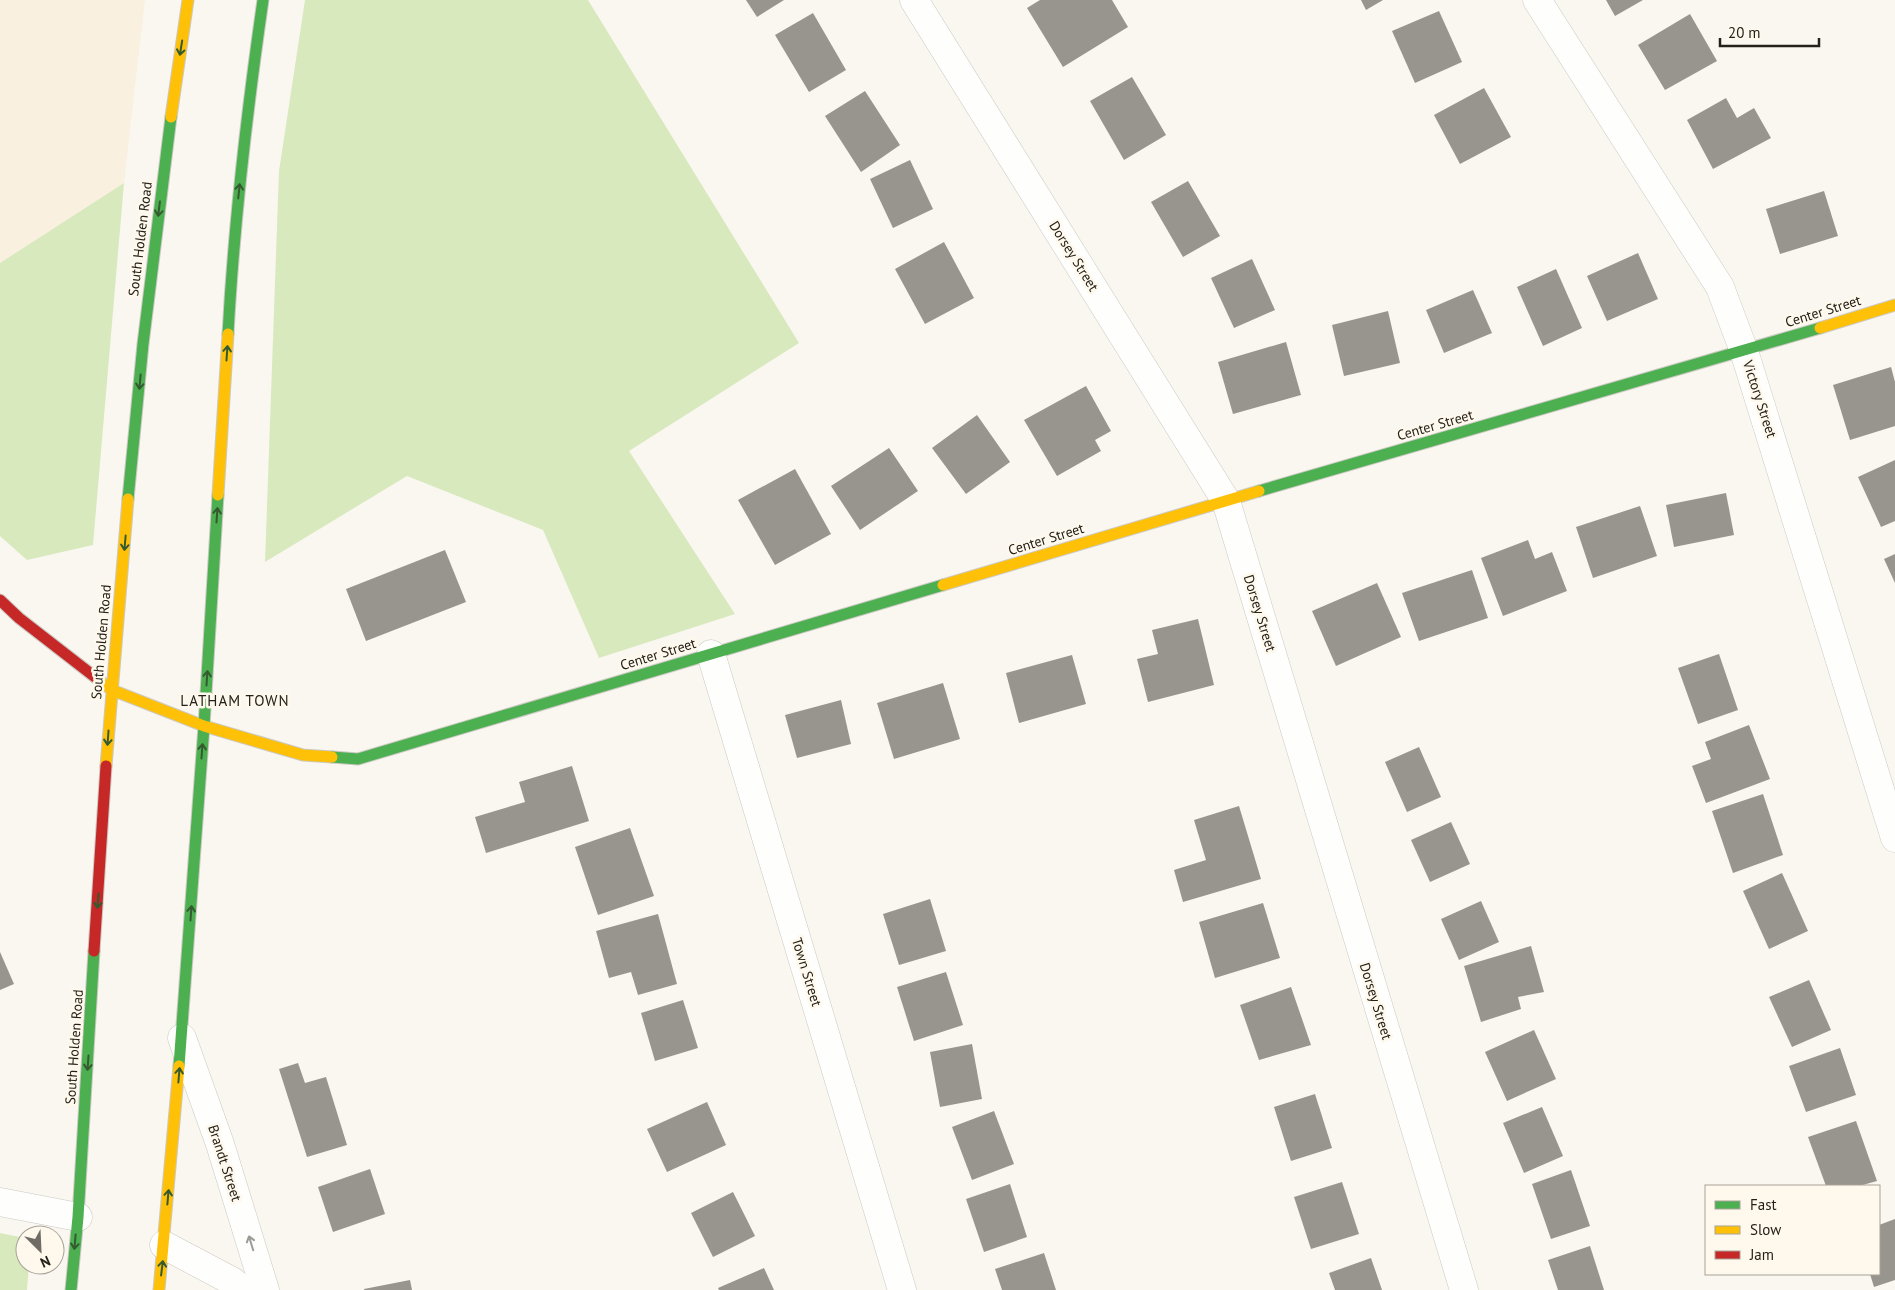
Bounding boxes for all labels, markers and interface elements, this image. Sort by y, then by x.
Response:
scale bar [1720,15,1819,47]
text: 20 m [1728,23,1761,42]
one-way arrow [175,40,185,56]
street label: South Holden Road [124,181,156,297]
one-way arrow [234,183,244,199]
one-way arrow [154,201,164,217]
street label: Dorsey Street [1045,217,1103,295]
street label: Center Street [1783,291,1863,331]
one-way arrow [222,345,231,361]
street label: Victory Street [1739,357,1781,440]
one-way arrow [135,373,144,389]
street label: Center Street [1395,405,1475,444]
one-way arrow [212,508,221,524]
street label: Center Street [1006,519,1086,559]
one-way arrow [120,535,130,551]
street label: Dorsey Street [1240,572,1280,654]
street label: South Holden Road [87,584,115,700]
street label: Center Street [618,634,698,674]
one-way arrow [202,670,211,686]
district label: LATHAM TOWN [180,691,290,710]
one-way arrow [104,730,113,746]
one-way arrow [197,743,207,759]
one-way arrow [93,892,103,908]
one-way arrow [186,905,195,921]
street label: Town Street [788,936,826,1009]
street label: Dorsey Street [1356,960,1396,1042]
street label: South Holden Road [61,989,87,1105]
one-way arrow [83,1054,92,1070]
one-way arrow [174,1067,183,1083]
street label: Brandt Street [204,1123,246,1204]
legend [1705,1185,1880,1275]
one-way arrow [164,1189,173,1205]
text: Fast [1750,1195,1777,1214]
text: Slow [1750,1220,1781,1239]
north arrow [15,1225,65,1275]
one-way arrow [70,1234,80,1250]
one-way arrow [245,1236,255,1252]
text: Jam [1749,1245,1774,1264]
text: N [37,1252,53,1272]
one-way arrow [157,1260,167,1276]

